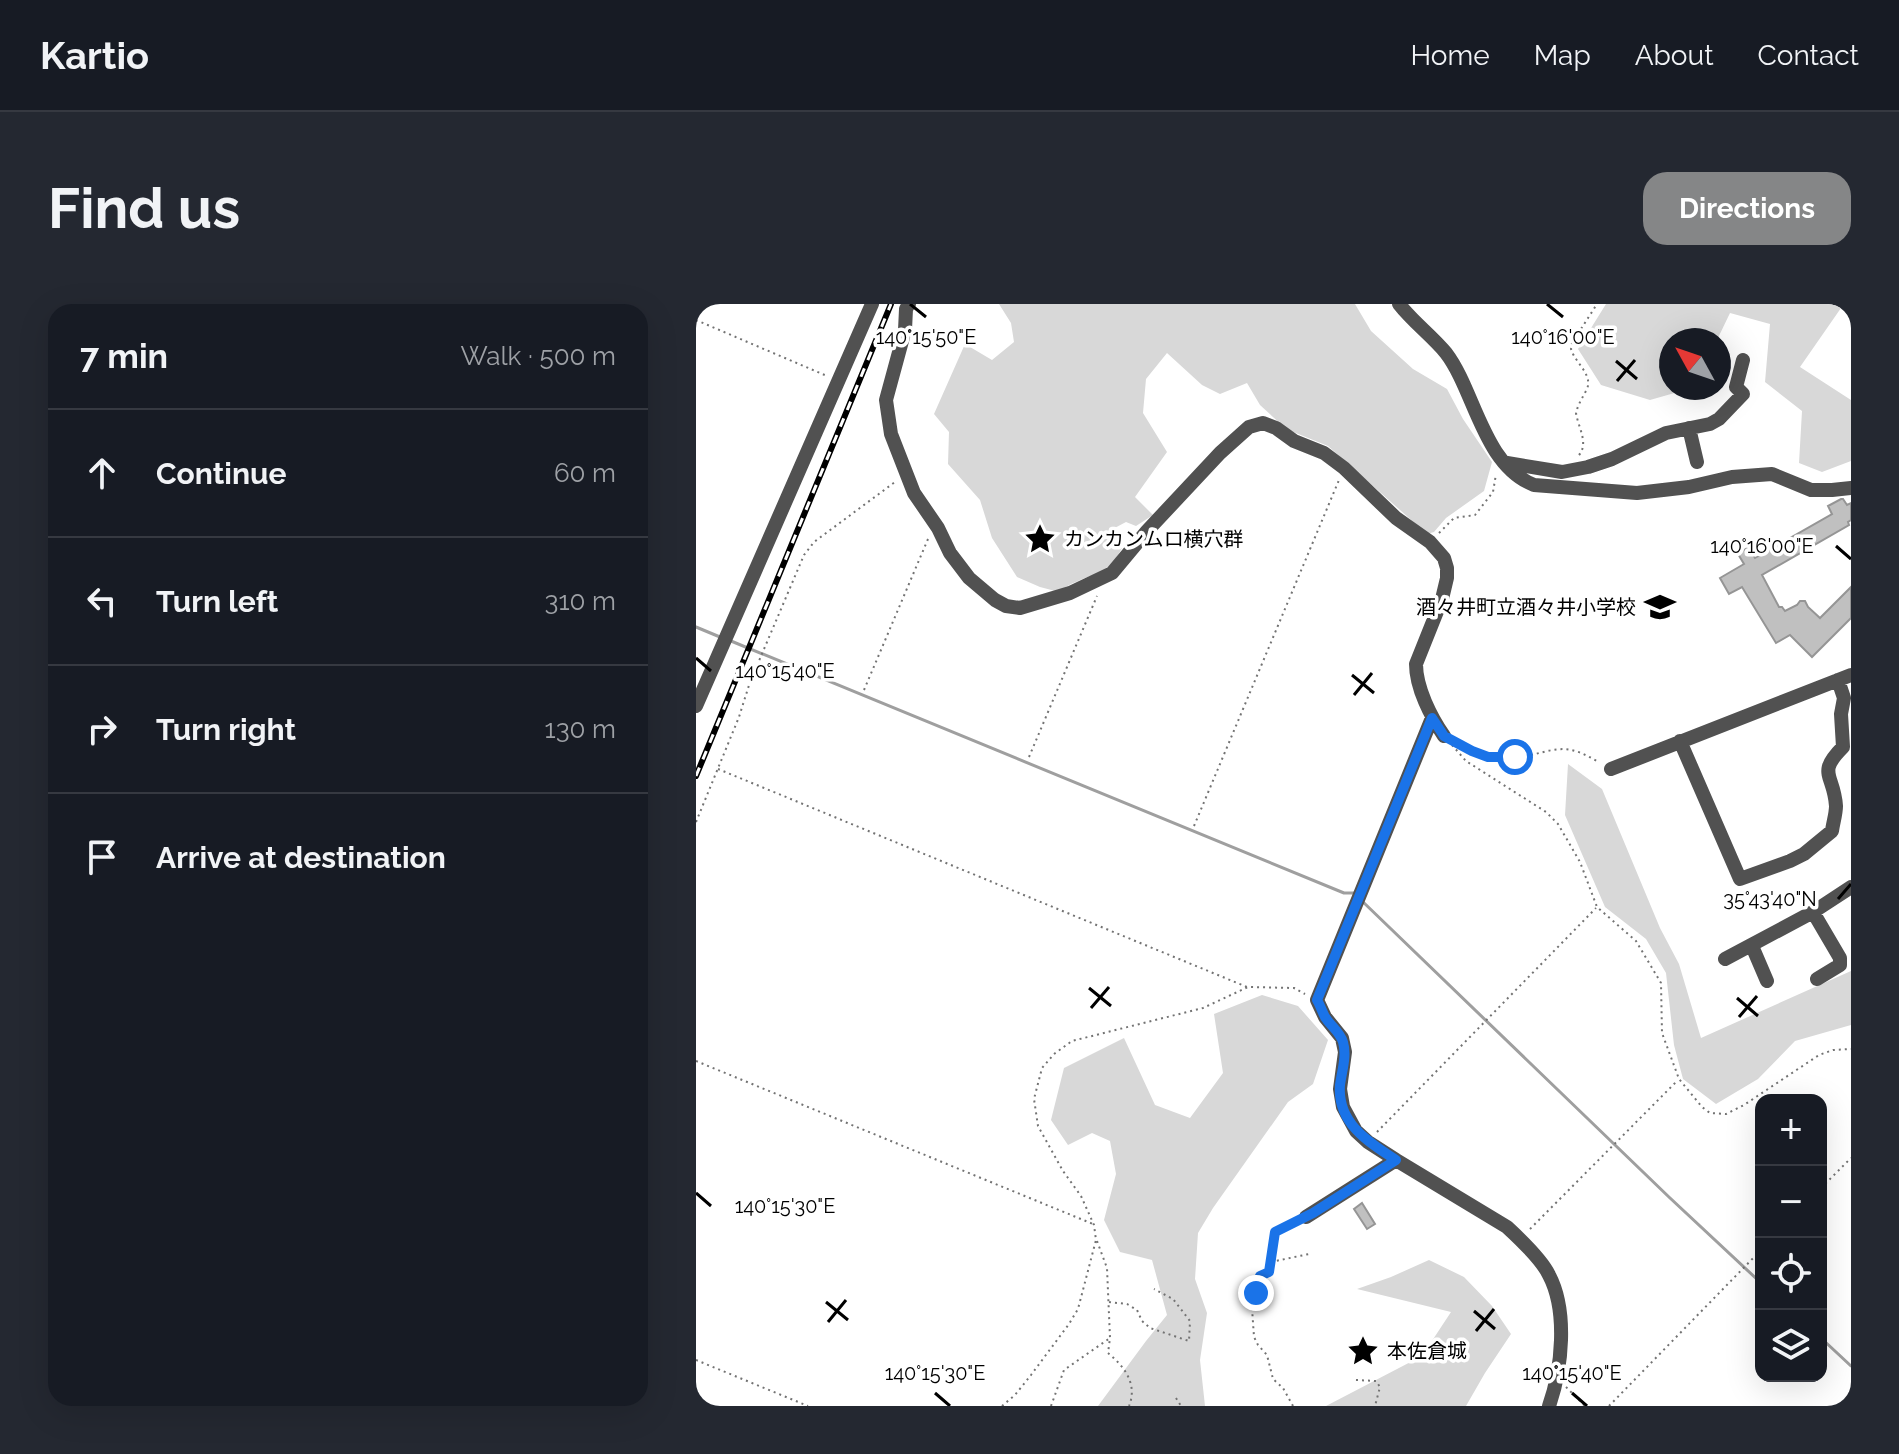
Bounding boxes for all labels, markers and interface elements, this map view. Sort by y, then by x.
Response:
text: Kartio [40,33,149,78]
text: Home [1410,39,1490,72]
text: Map [1534,39,1591,72]
text: About [1635,39,1714,72]
text: Contact [1758,39,1859,72]
button: Directions [1643,172,1851,245]
text: Find us [48,175,240,241]
text: 140°15'50"E [876,325,976,349]
text: 140°16'00"E [1511,325,1615,349]
north arrow [1659,328,1731,400]
text: 7 min [80,336,168,376]
text: Walk · 500 m [460,341,616,371]
icon: ahead [80,451,124,495]
text: Continue [156,456,287,491]
text: 60 m [554,458,616,488]
place icon: カンカンムロ横穴群 [1023,522,1057,556]
place label: カンカンムロ横穴群 [1064,527,1244,551]
text: 140°16'00"E [1710,534,1814,558]
icon: left [80,579,124,623]
text: Turn left [156,584,278,619]
text: 310 m [545,586,616,616]
school or university icon: 酒々井町立酒々井小学校 [1643,590,1677,624]
place label: 酒々井町立酒々井小学校 [1416,595,1636,619]
text: 140°15'40"E [735,659,835,683]
icon: right [80,707,124,751]
text: Turn right [156,712,296,747]
text: 130 m [545,714,616,744]
route start [1497,739,1533,775]
icon: arrive [80,835,124,879]
text: Arrive at destination [156,840,446,875]
text: 35°43'40"N [1723,887,1817,911]
map controls [1755,1094,1827,1382]
button: + [1755,1094,1827,1166]
button: − [1755,1166,1827,1238]
text: 140°15'30"E [735,1194,835,1218]
button: locate [1755,1238,1827,1310]
route end [1238,1275,1274,1311]
button: layers [1755,1310,1827,1382]
place icon: 本佐倉城 [1346,1334,1380,1368]
place label: 本佐倉城 [1387,1339,1467,1363]
text: 140°15'30"E [885,1361,985,1385]
text: 140°15'40"E [1522,1361,1622,1385]

